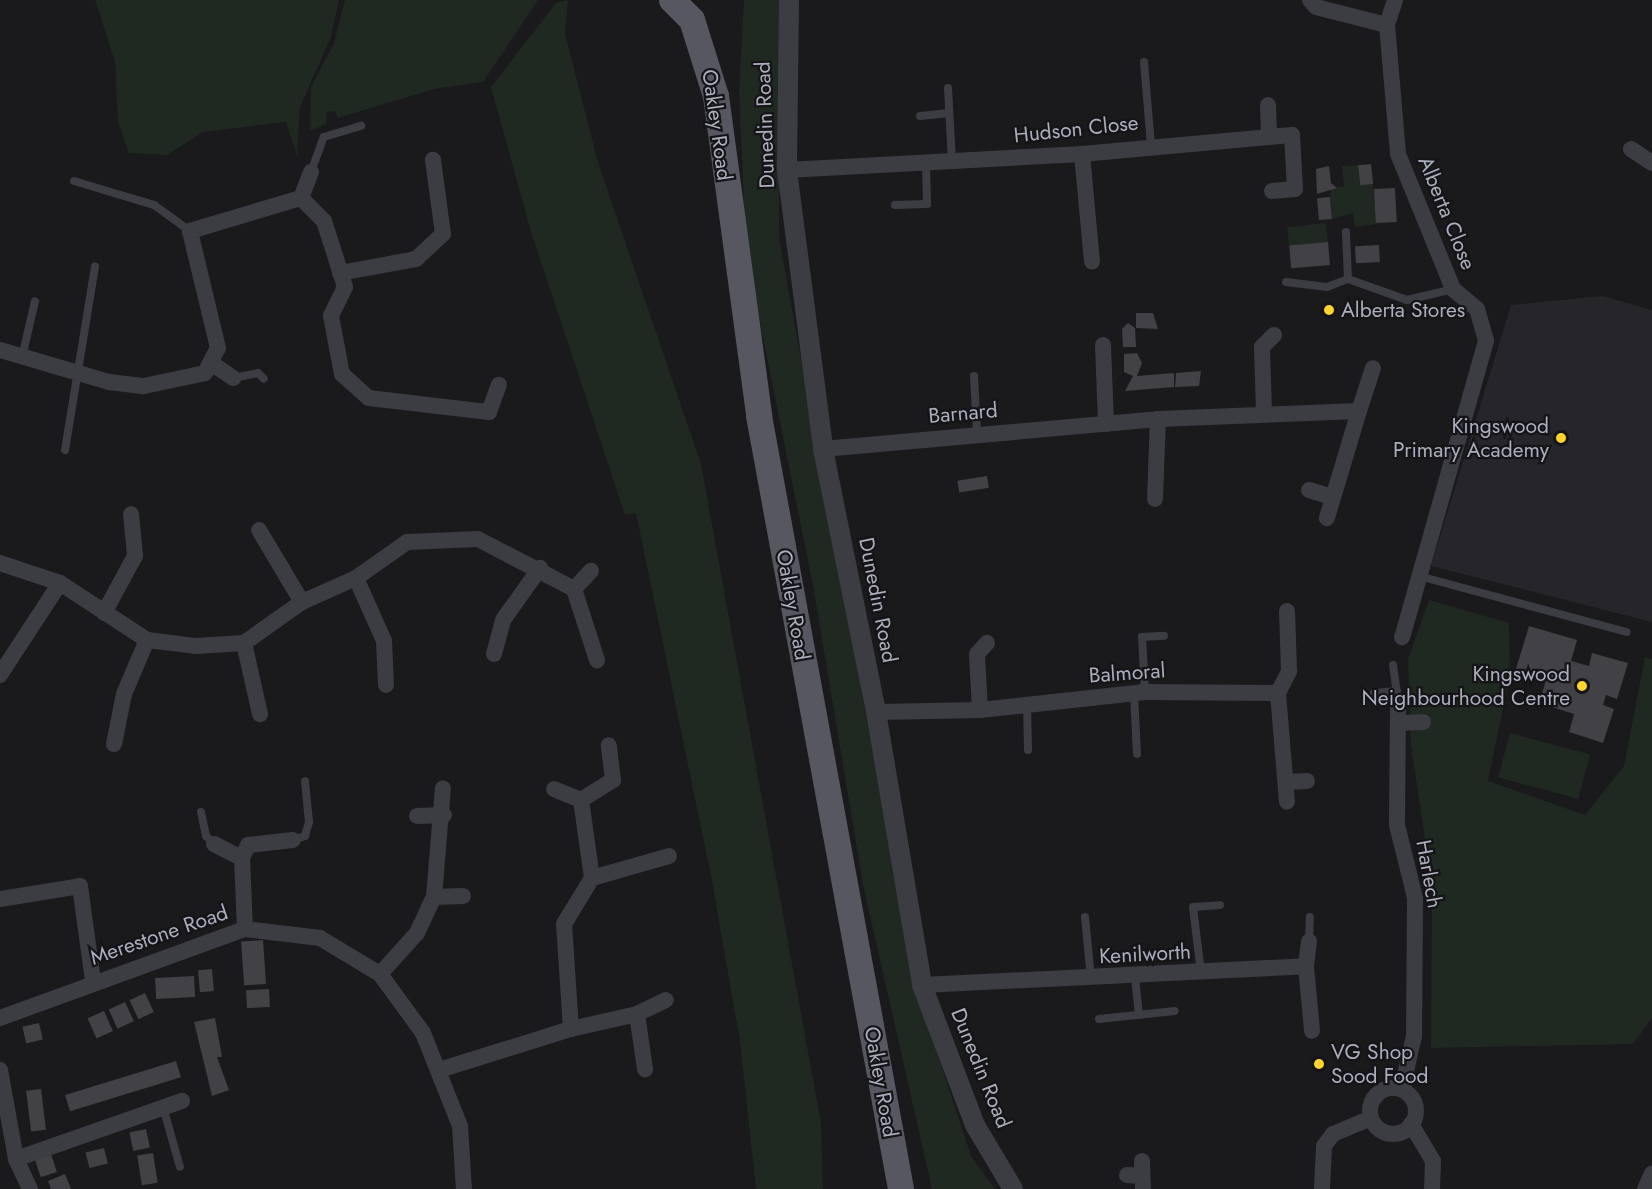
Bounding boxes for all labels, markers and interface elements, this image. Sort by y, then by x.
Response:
street label: Dunedin Road [750,61,780,189]
street label: Oakley Road [697,68,737,182]
street label: Hudson Close [1012,110,1140,148]
street label: Alberta Close [1413,153,1481,273]
place label: Alberta Stores [1341,297,1465,323]
marker: Alberta Stores [1322,303,1336,317]
street label: Barnard [927,397,999,429]
place label: Kingswood Primary Academy [1393,413,1549,463]
marker: Kingswood Primary Academy [1554,431,1568,445]
street label: Dunedin Road [853,535,903,665]
street label: Oakley Road [771,548,815,662]
street label: Balmoral [1088,658,1166,688]
place label: Kingswood Neighbourhood Centre [1362,661,1570,711]
marker: Kingswood Neighbourhood Centre [1575,679,1589,693]
street label: Harlech [1411,838,1447,910]
street label: Merestone Road [87,900,231,970]
street label: Kenilworth [1098,939,1192,969]
street label: Dunedin Road [945,1004,1017,1132]
street label: Oakley Road [859,1025,903,1139]
place label: VG Shop Sood Food [1331,1039,1428,1089]
marker: VG Shop Sood Food [1312,1057,1326,1071]

